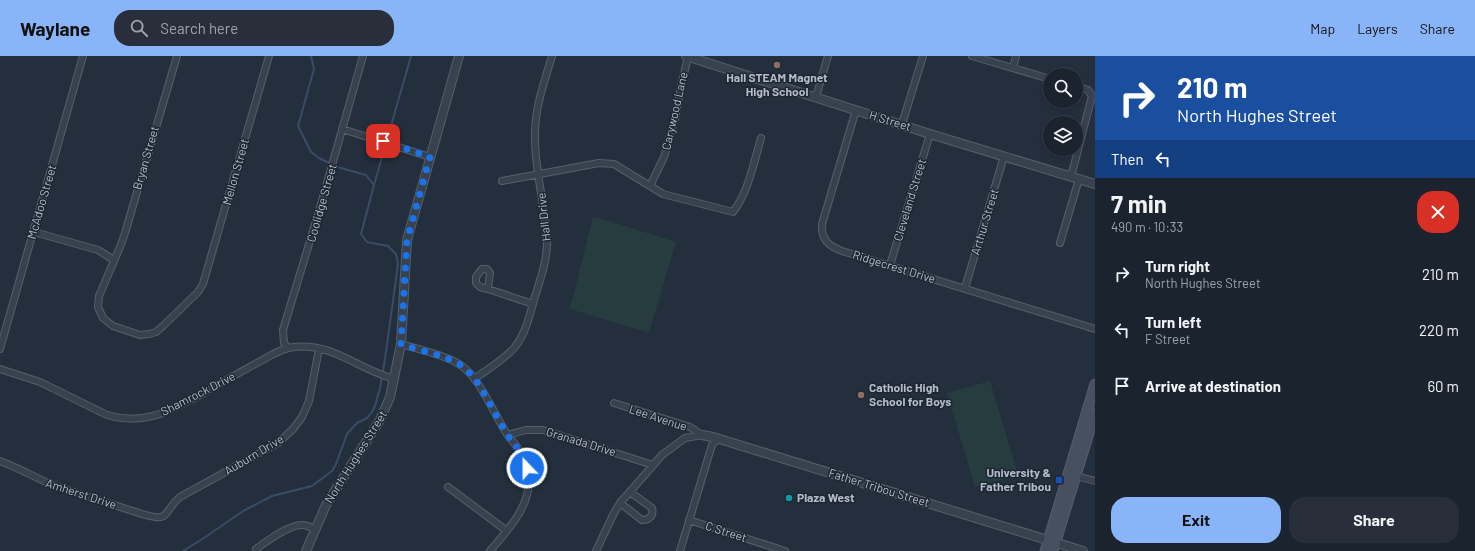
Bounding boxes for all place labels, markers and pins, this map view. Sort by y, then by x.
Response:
marker: Hall STEAM Magnet High School [772,60,782,70]
place label: Hall STEAM Magnet High School [726,70,828,98]
pin [366,124,400,158]
place label: Catholic High School for Boys [869,380,951,408]
marker: Catholic High School for Boys [856,390,866,400]
place label: University & Father Tribou [980,465,1051,493]
marker: University & Father Tribou [1054,475,1064,485]
place label: Plaza West [797,490,855,504]
marker: Plaza West [784,493,794,503]

